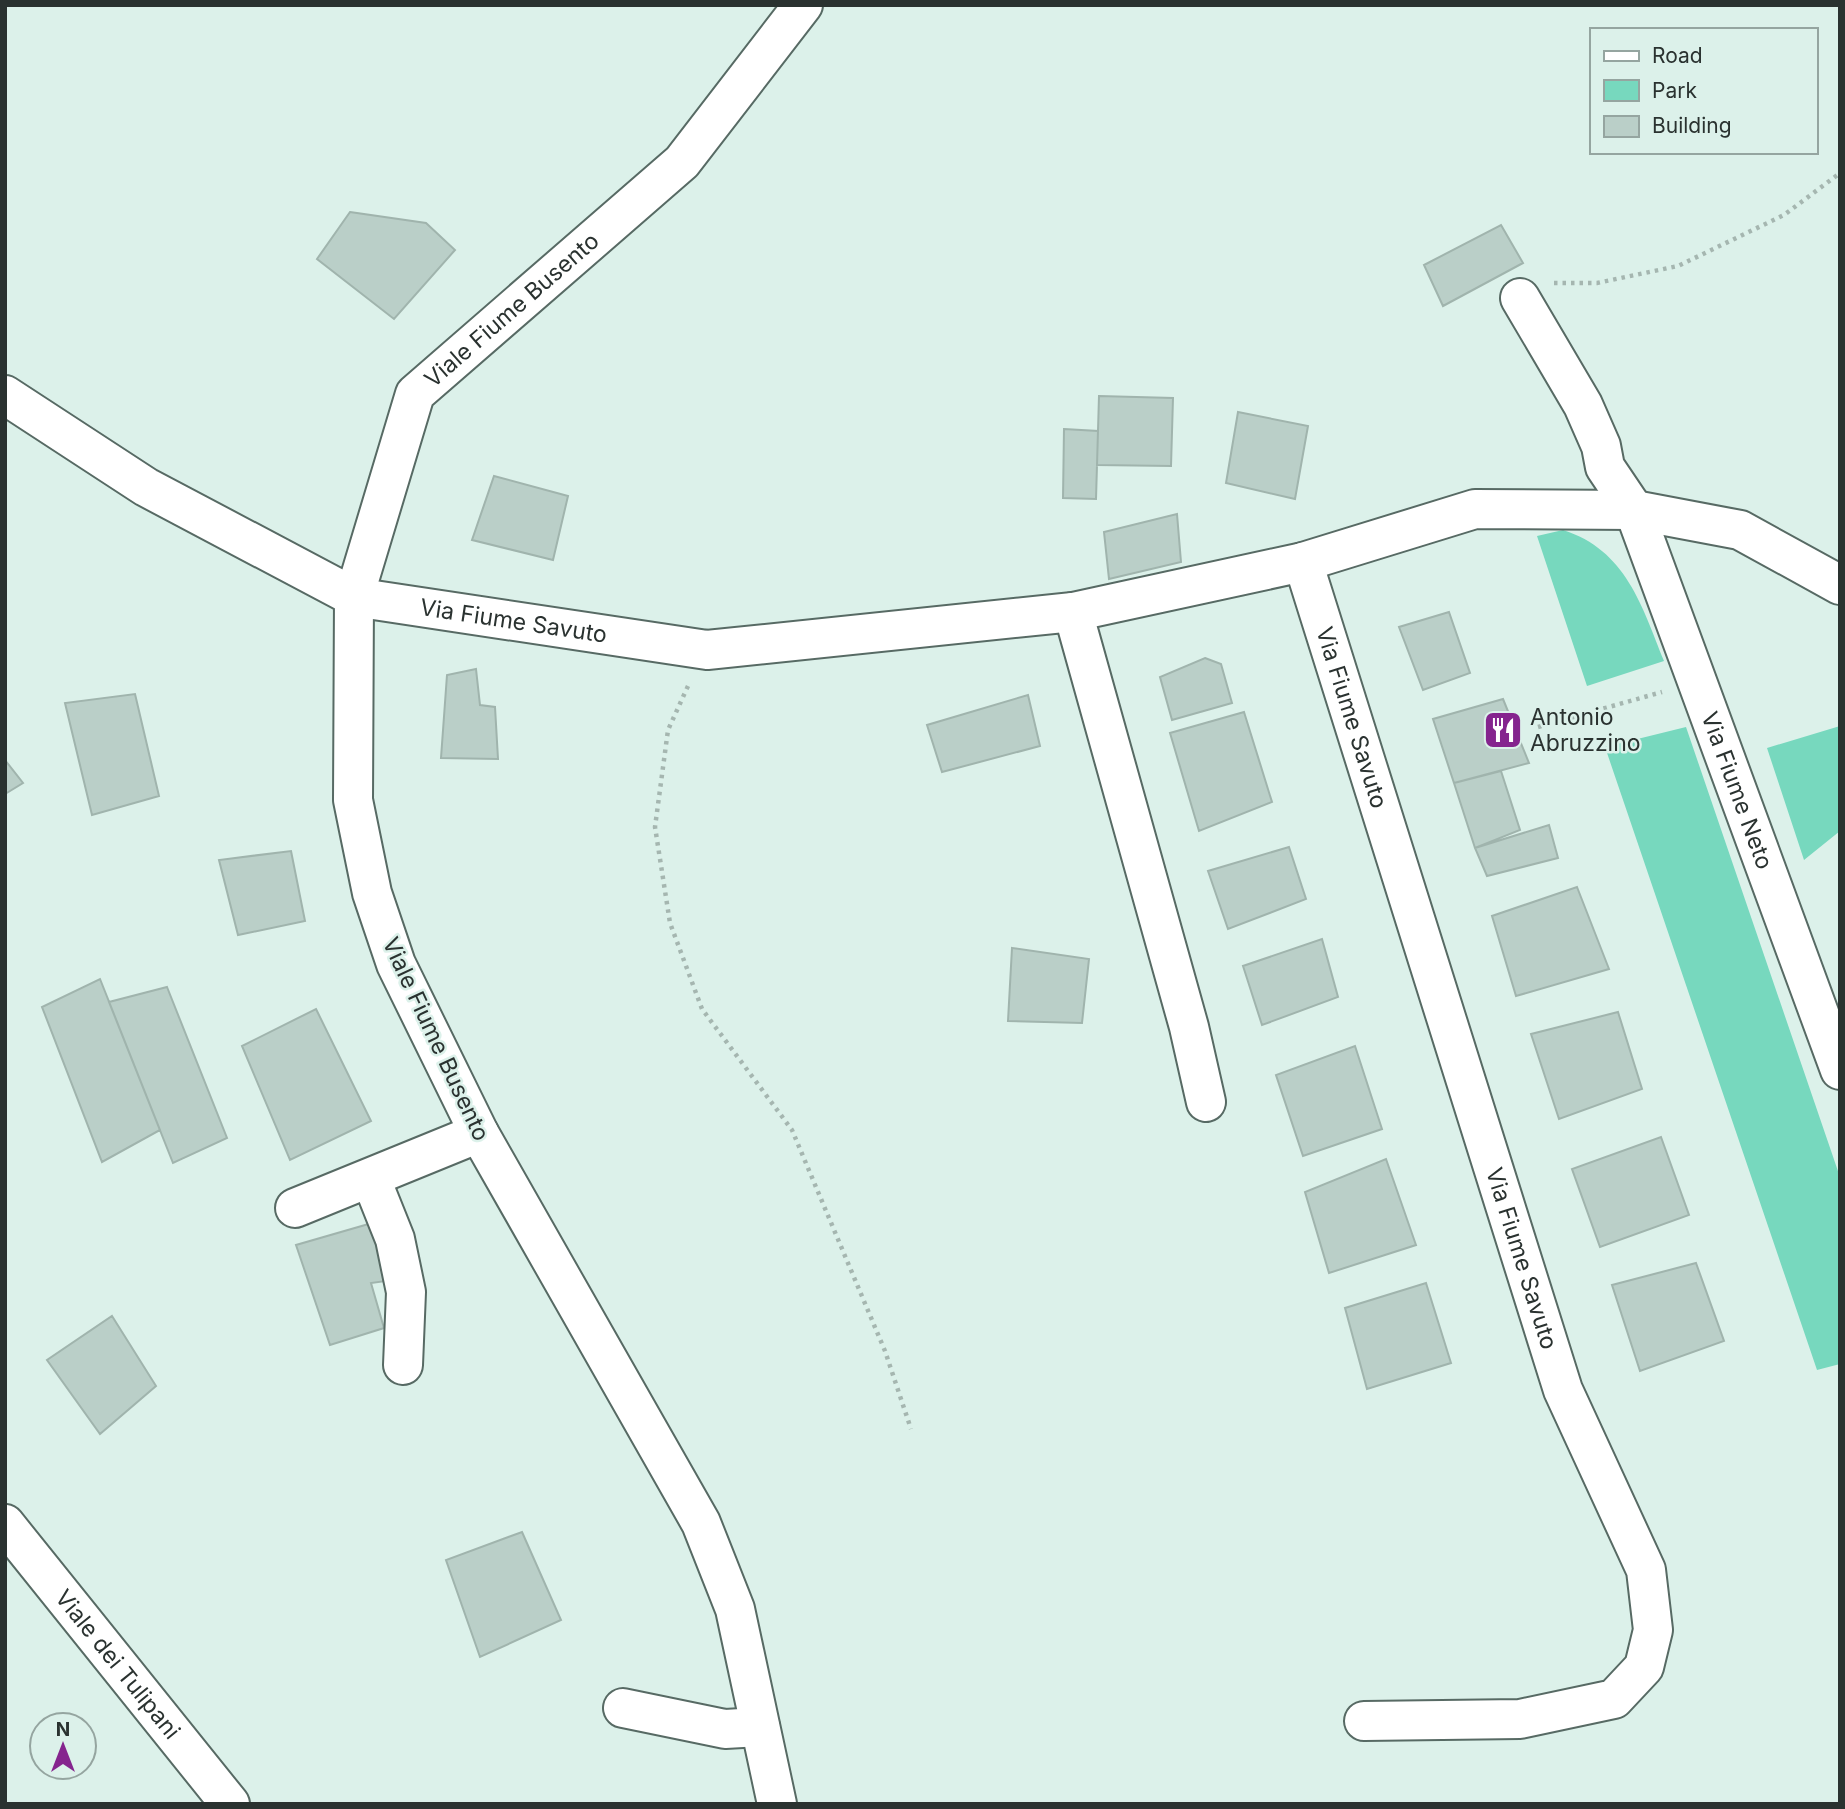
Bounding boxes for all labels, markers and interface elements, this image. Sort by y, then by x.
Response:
legend [1590,28,1817,154]
text: Road [1652,43,1703,68]
text: Park [1652,78,1697,103]
text: Building [1652,113,1732,138]
street label: Viale Fiume Busento [419,227,605,393]
street label: Via Fiume Savuto [418,593,609,649]
street label: Via Fiume Savuto [1310,623,1393,812]
place label: Antonio Abruzzino [1530,703,1641,757]
street label: Via Fiume Neto [1695,708,1779,873]
restaurant icon: Antonio Abruzzino [1482,709,1524,751]
street label: Viale Fiume Busento [377,933,495,1145]
street label: Via Fiume Savuto [1480,1164,1563,1353]
street label: Viale dei Tulipani [49,1584,186,1745]
north arrow [28,1711,98,1781]
text: N [56,1718,70,1741]

